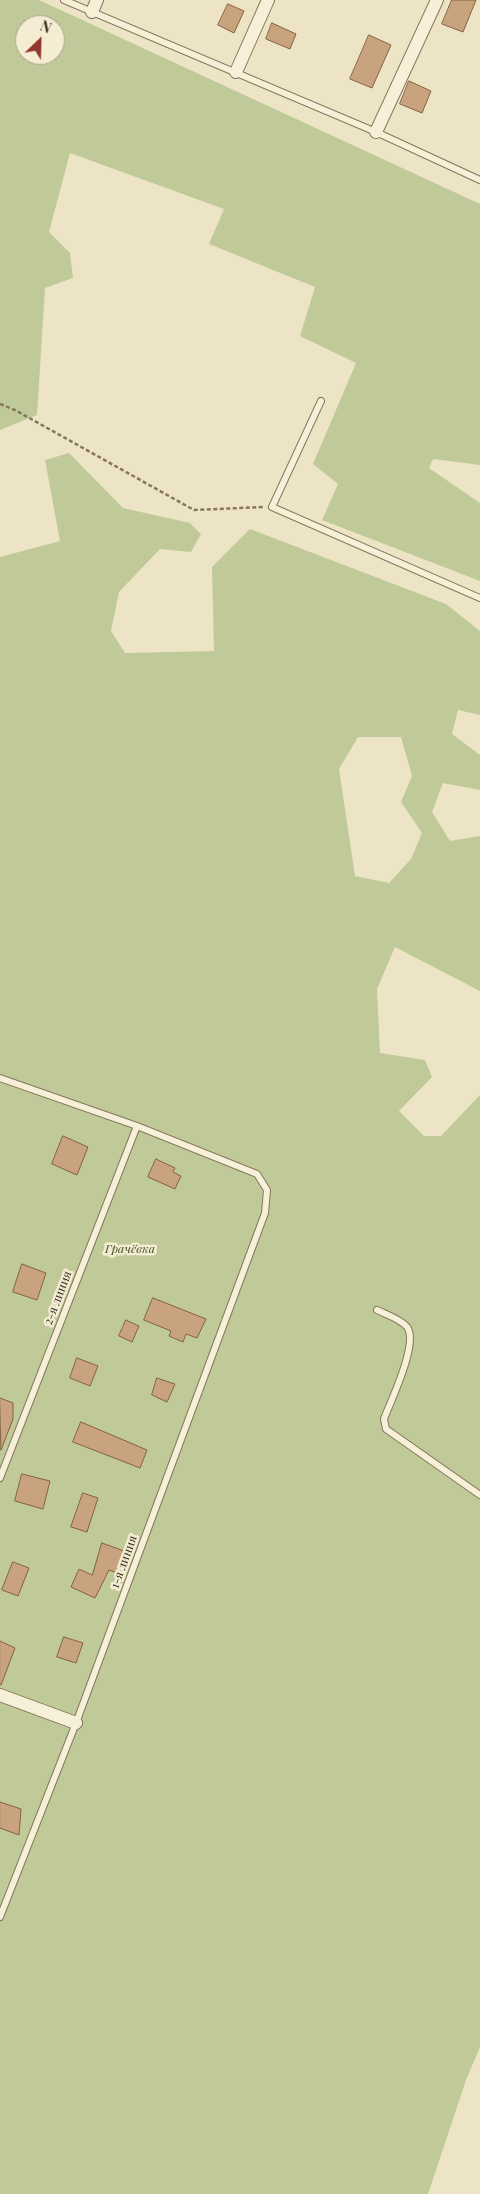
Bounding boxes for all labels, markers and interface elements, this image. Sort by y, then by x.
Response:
north arrow [15,15,65,65]
text: N [37,16,54,37]
park label: Грачёвка [105,1242,155,1256]
street label: 2-я линия [41,1269,75,1327]
street label: 1-я линия [108,1534,140,1590]

